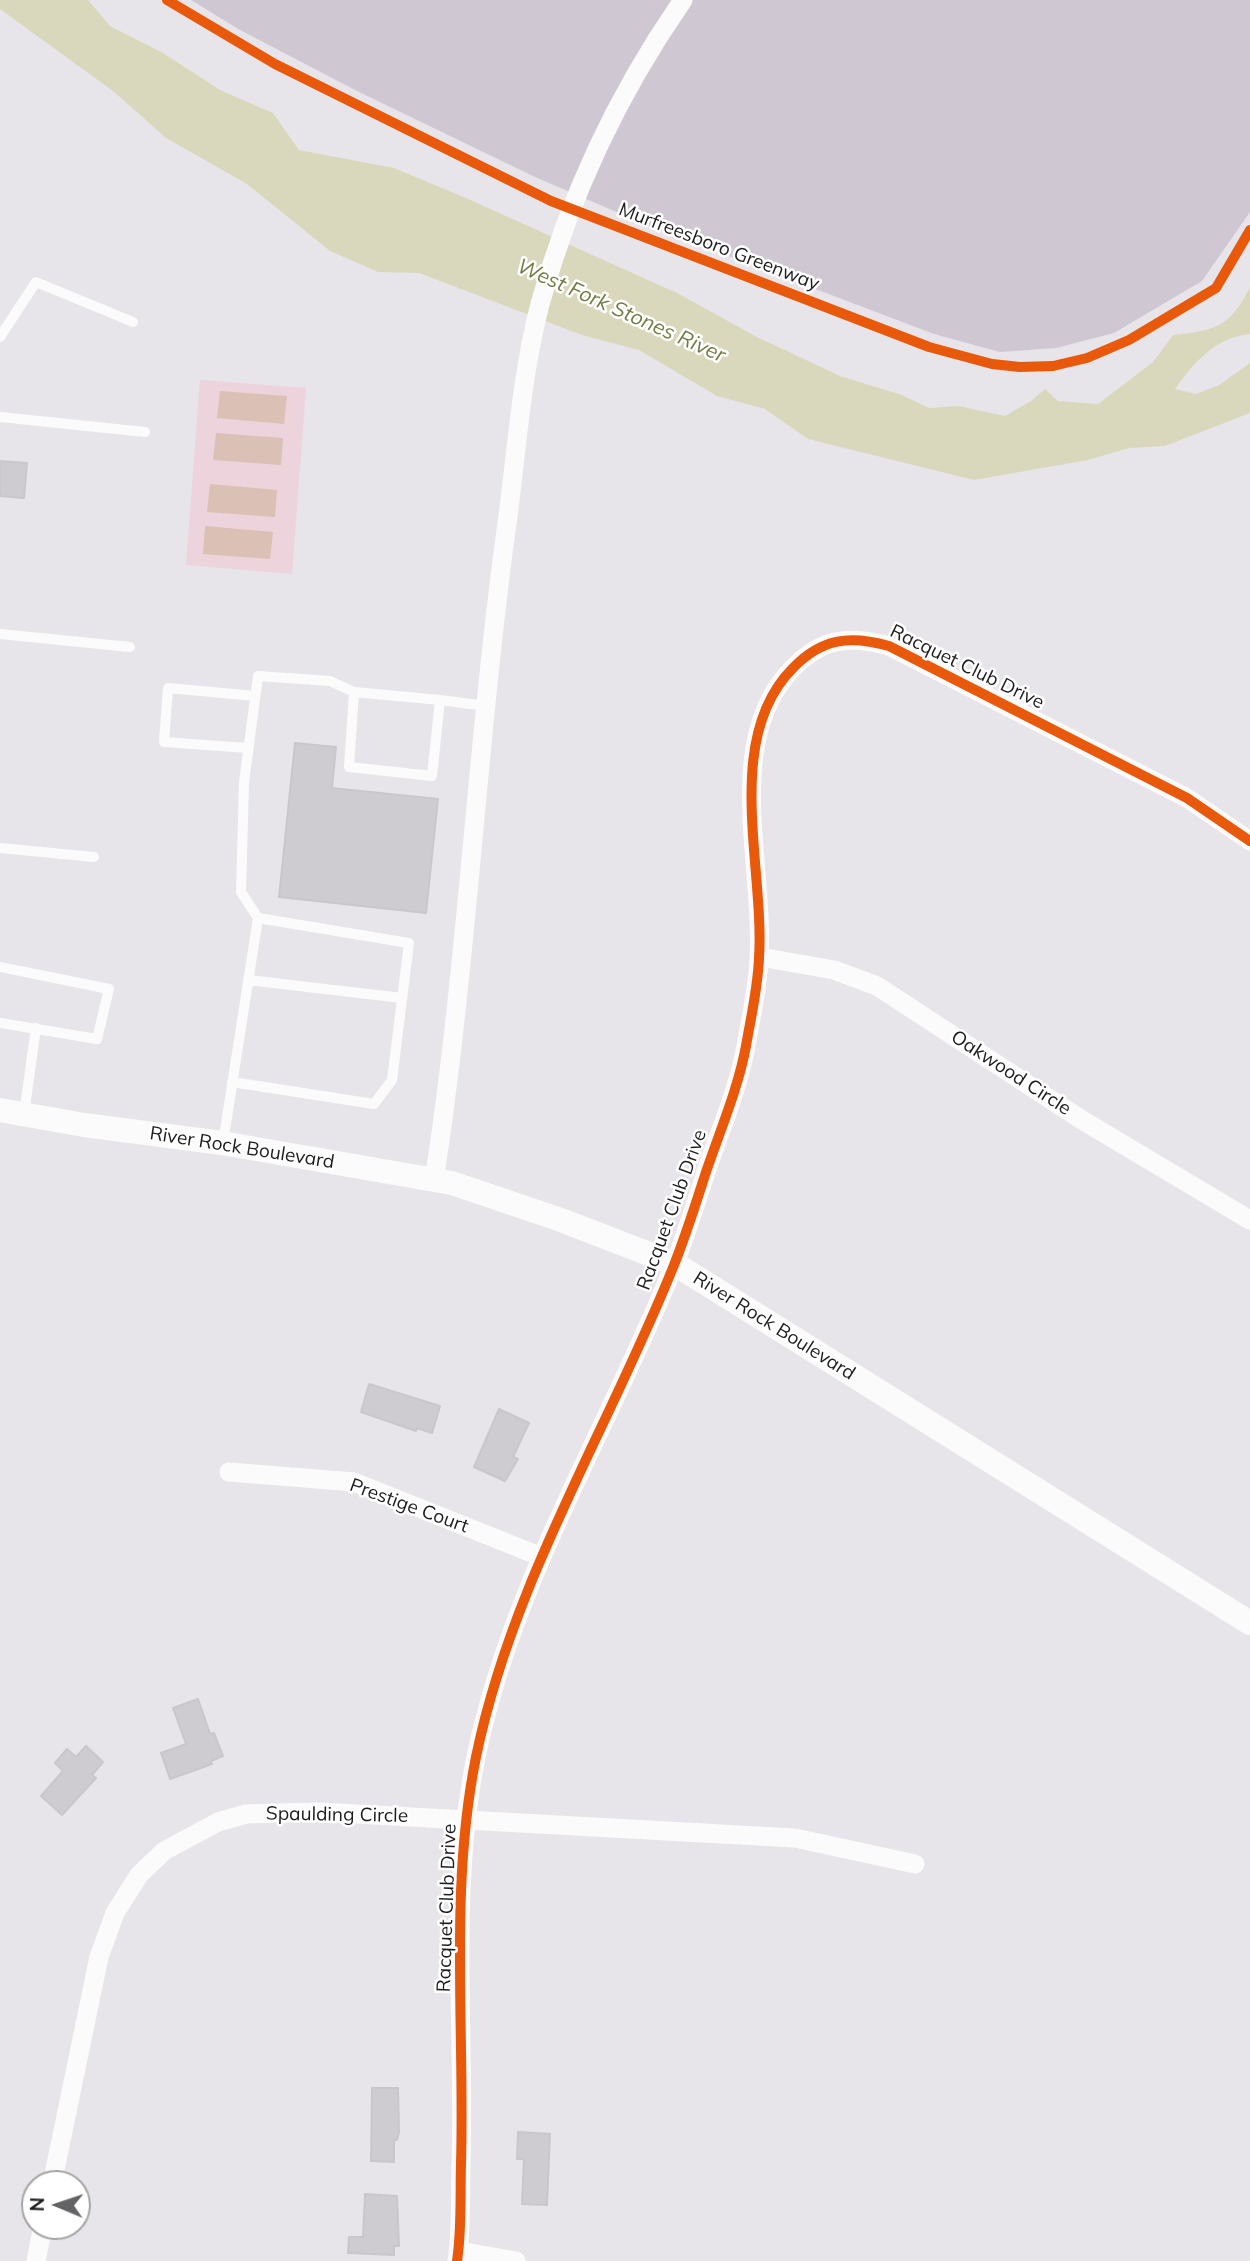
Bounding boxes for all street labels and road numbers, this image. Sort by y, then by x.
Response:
street label: Murfreesboro Greenway [616,198,822,296]
street label: Racquet Club Drive [886,620,1048,714]
street label: Oakwood Circle [947,1026,1075,1120]
street label: River Rock Boulevard [148,1122,336,1174]
street label: Racquet Club Drive [632,1127,712,1293]
street label: River Rock Boulevard [689,1267,859,1385]
street label: Prestige Court [346,1474,472,1538]
street label: Spaulding Circle [266,1802,408,1828]
street label: Racquet Club Drive [433,1823,461,1993]

